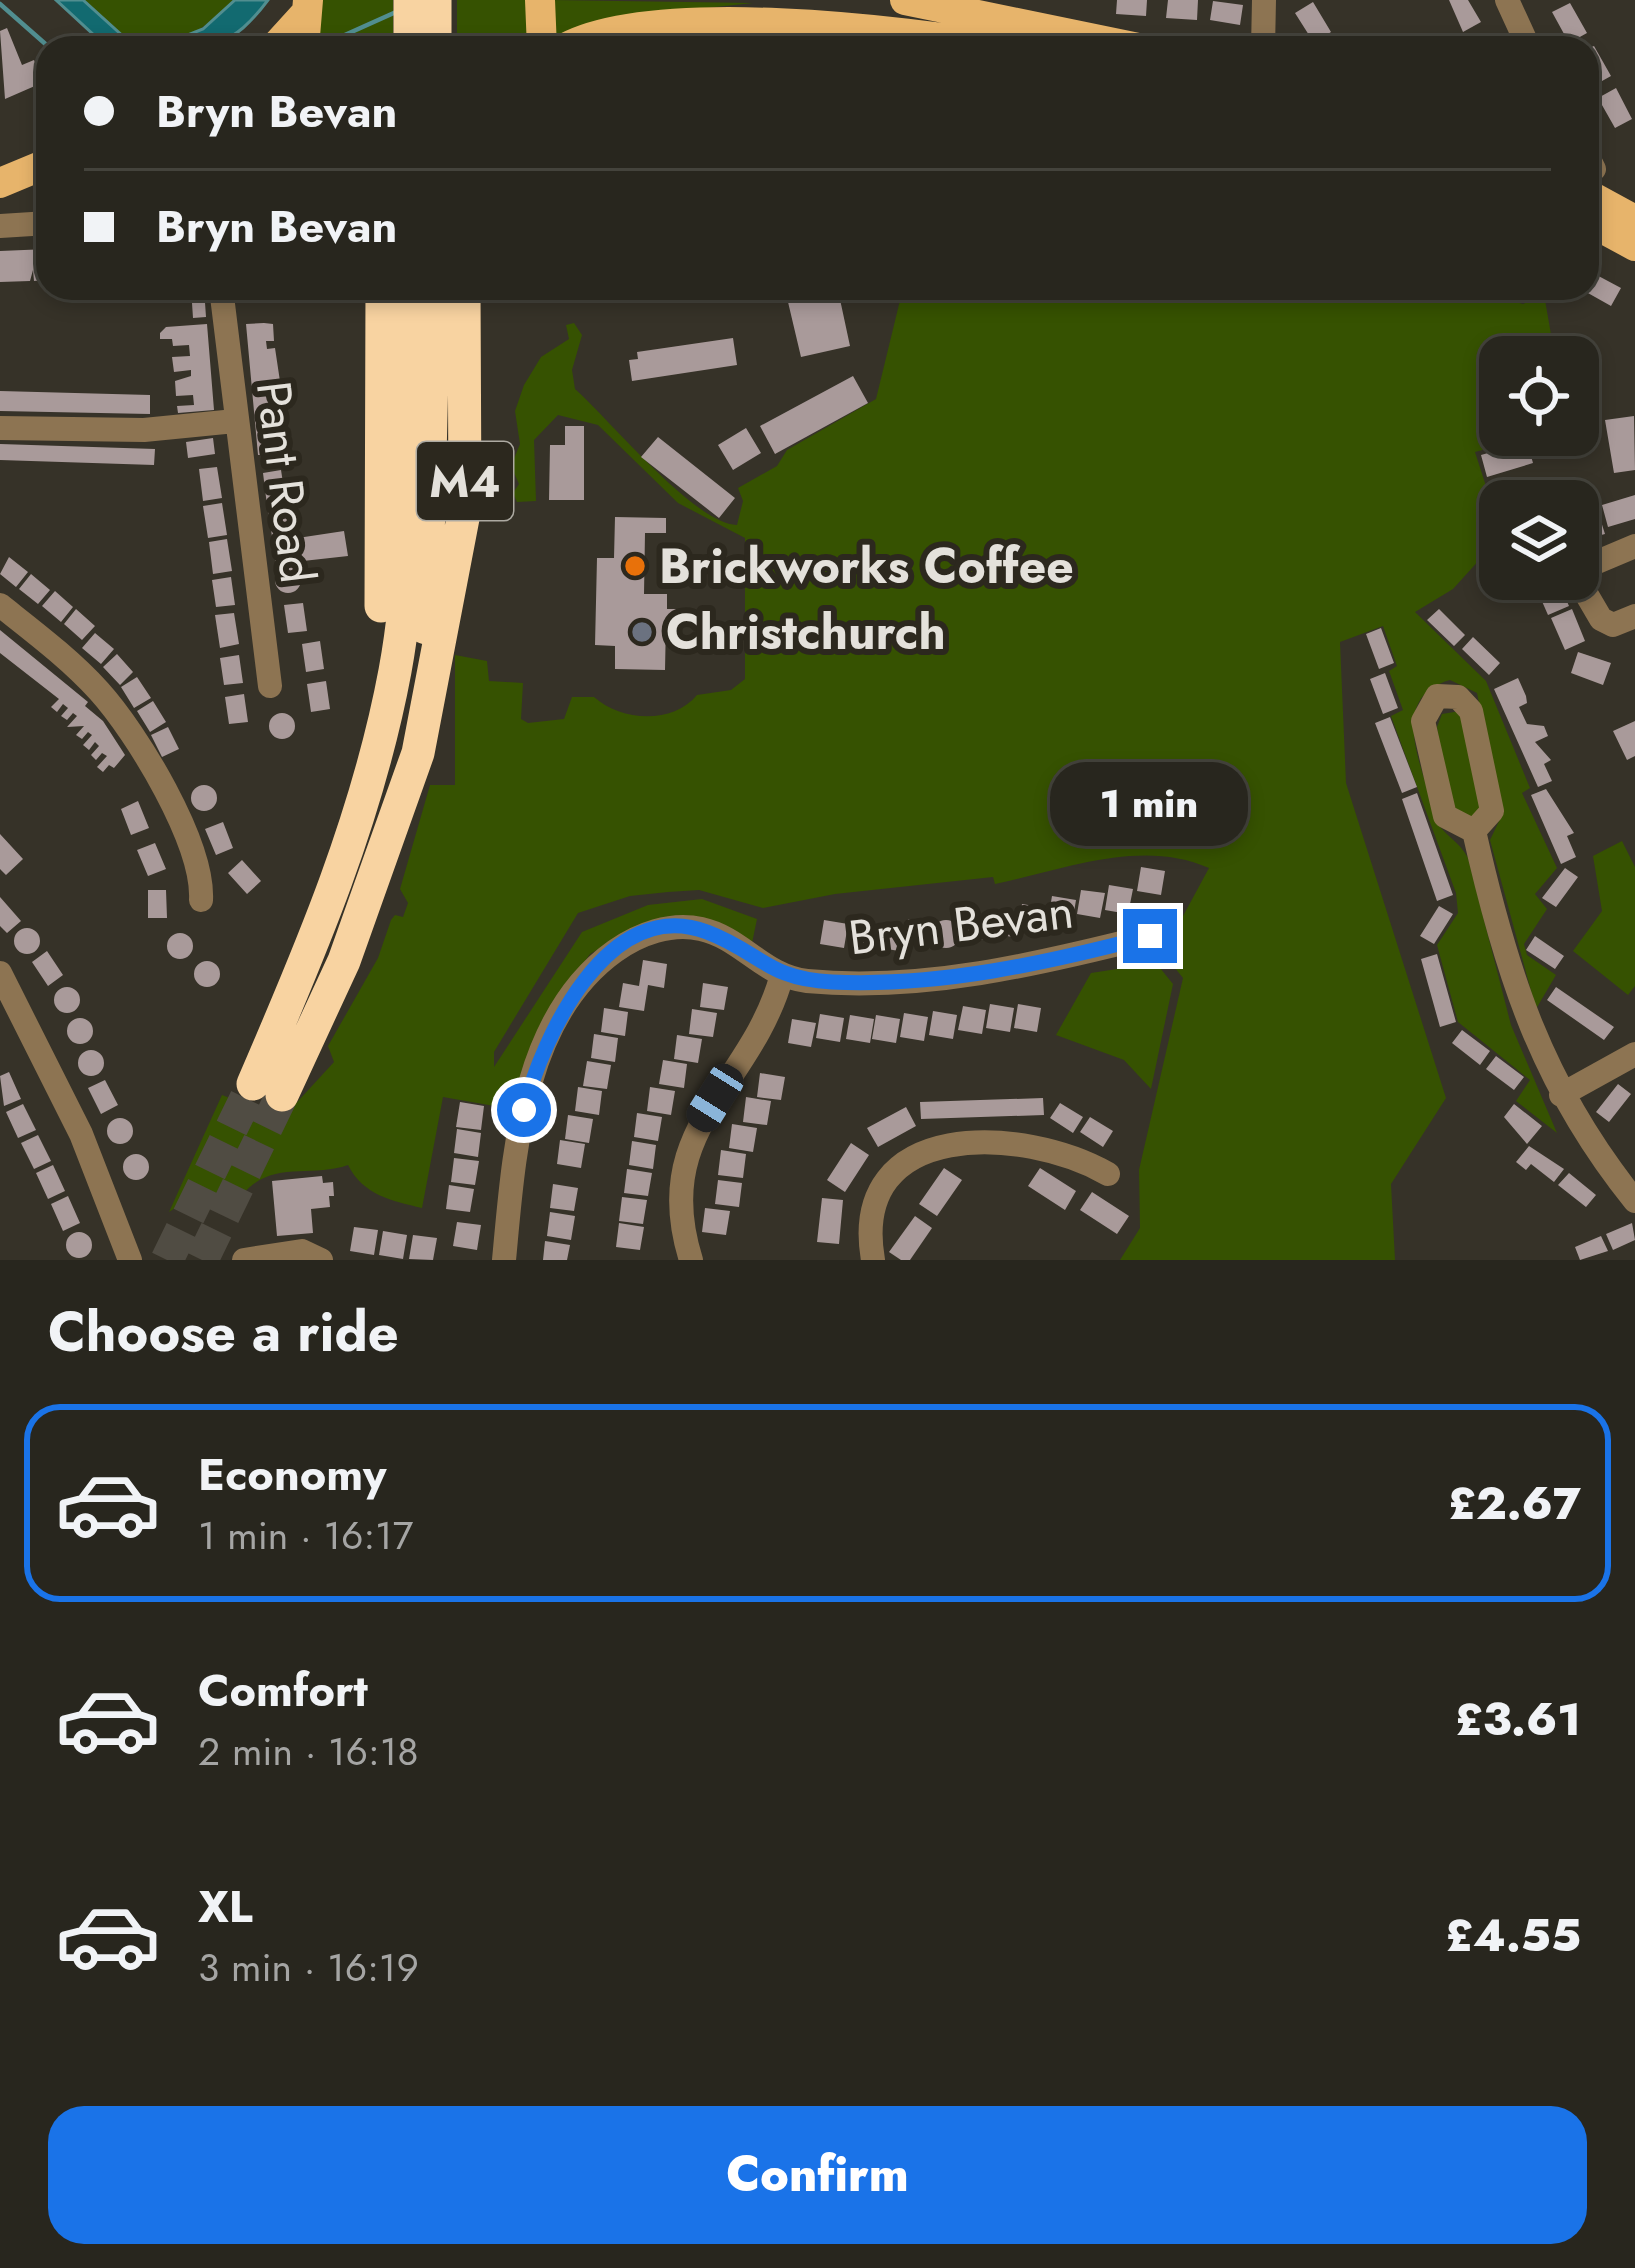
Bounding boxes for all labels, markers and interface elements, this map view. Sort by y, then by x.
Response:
text: Bryn Bevan [156,79,397,144]
text: Bryn Bevan [156,194,397,259]
map controls [1479,336,1599,600]
button: locate [1479,336,1599,456]
street label: Pant Road [239,377,332,587]
road number: M4 [417,442,513,520]
button: layers [1479,480,1599,600]
place label: Brickworks Coffee [659,532,1074,601]
marker: Brickworks Coffee [622,553,648,579]
place label: Christchurch [666,598,946,667]
marker: Christchurch [629,619,655,645]
callout: 1 min [1051,762,1249,846]
text: 1 min [1100,775,1198,832]
street label: Bryn Bevan [845,877,1077,972]
route end [1123,909,1177,963]
car [681,1058,749,1138]
route start [497,1083,551,1137]
text: Choose a ride [48,1293,399,1371]
text: Economy [198,1442,386,1507]
icon: car [54,1449,162,1557]
text: £2.67 [1448,1471,1581,1536]
text: 1 min · 16:17 [198,1507,413,1564]
text: Comfort [198,1658,368,1723]
icon: car [54,1665,162,1773]
text: £3.61 [1455,1687,1581,1752]
text: 2 min · 16:18 [198,1723,419,1780]
text: XL [198,1874,253,1939]
icon: car [54,1881,162,1989]
text: £4.55 [1445,1903,1581,1968]
text: 3 min · 16:19 [198,1939,419,1996]
button: Confirm [48,2106,1587,2244]

